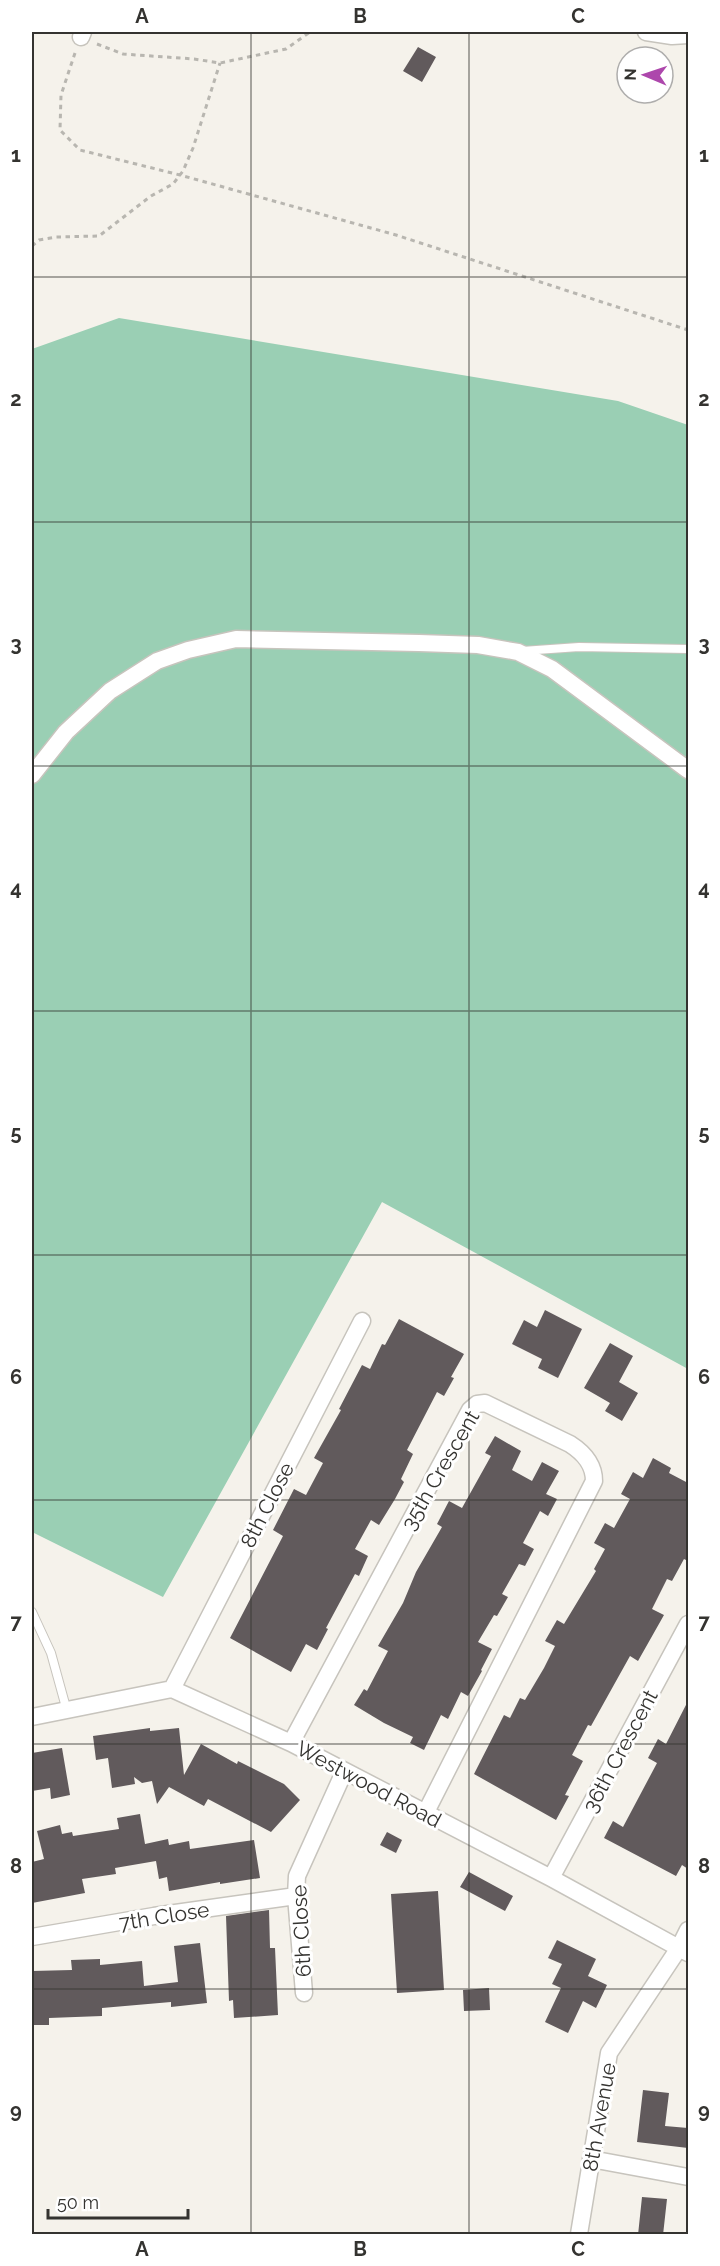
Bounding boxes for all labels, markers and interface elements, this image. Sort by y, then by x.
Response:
text: A [135,4,149,28]
text: B [353,4,367,28]
text: C [571,4,585,28]
north arrow [615,45,675,105]
text: N [621,68,640,81]
text: 1 [11,143,21,167]
text: 1 [699,143,709,167]
text: 2 [10,387,22,411]
text: 2 [698,387,710,411]
text: 3 [10,632,22,656]
text: 3 [698,632,710,656]
text: 4 [10,876,22,900]
text: 4 [698,876,710,900]
text: 5 [10,1121,22,1145]
text: 5 [698,1121,710,1145]
text: 6 [10,1365,22,1389]
text: 6 [698,1365,710,1389]
street label: 35th Crescent [396,1406,484,1534]
street label: 8th Close [235,1458,299,1552]
text: 7 [10,1610,22,1634]
text: 7 [698,1610,710,1634]
street label: 36th Crescent [577,1685,663,1817]
street label: Westwood Road [292,1735,446,1833]
text: 8 [10,1854,22,1878]
text: 8 [698,1854,710,1878]
street label: 6th Close [286,1884,316,1978]
street label: 7th Close [117,1897,211,1935]
street label: 8th Avenue [577,2061,621,2173]
text: 9 [10,2099,22,2123]
text: 9 [698,2099,710,2123]
scale bar [48,2182,188,2220]
text: 50 m [57,2192,99,2213]
text: A [135,2237,149,2261]
text: B [353,2237,367,2261]
text: C [571,2237,585,2261]

